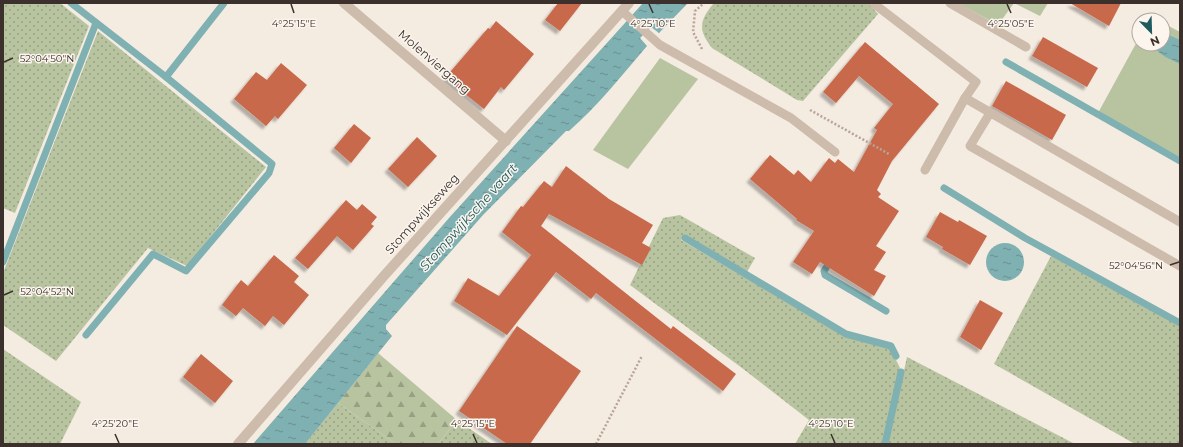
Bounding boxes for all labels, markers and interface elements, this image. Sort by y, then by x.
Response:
north arrow [1131,12,1171,52]
text: 4°25'15"E [272,17,316,30]
text: 4°25'10"E [630,17,676,30]
text: 4°25'05"E [988,17,1035,30]
street label: Molenviergang [395,26,473,97]
text: N [1148,33,1162,49]
text: 52°04'50"N [20,52,74,65]
water label: Stompwijksche vaart [416,160,521,274]
street label: Stompwijkseweg [382,170,462,257]
text: 52°04'56"N [1109,259,1163,272]
text: 52°04'52"N [20,285,74,298]
text: 4°25'20"E [91,417,139,430]
text: 4°25'15"E [451,417,495,430]
text: 4°25'10"E [808,417,854,430]

